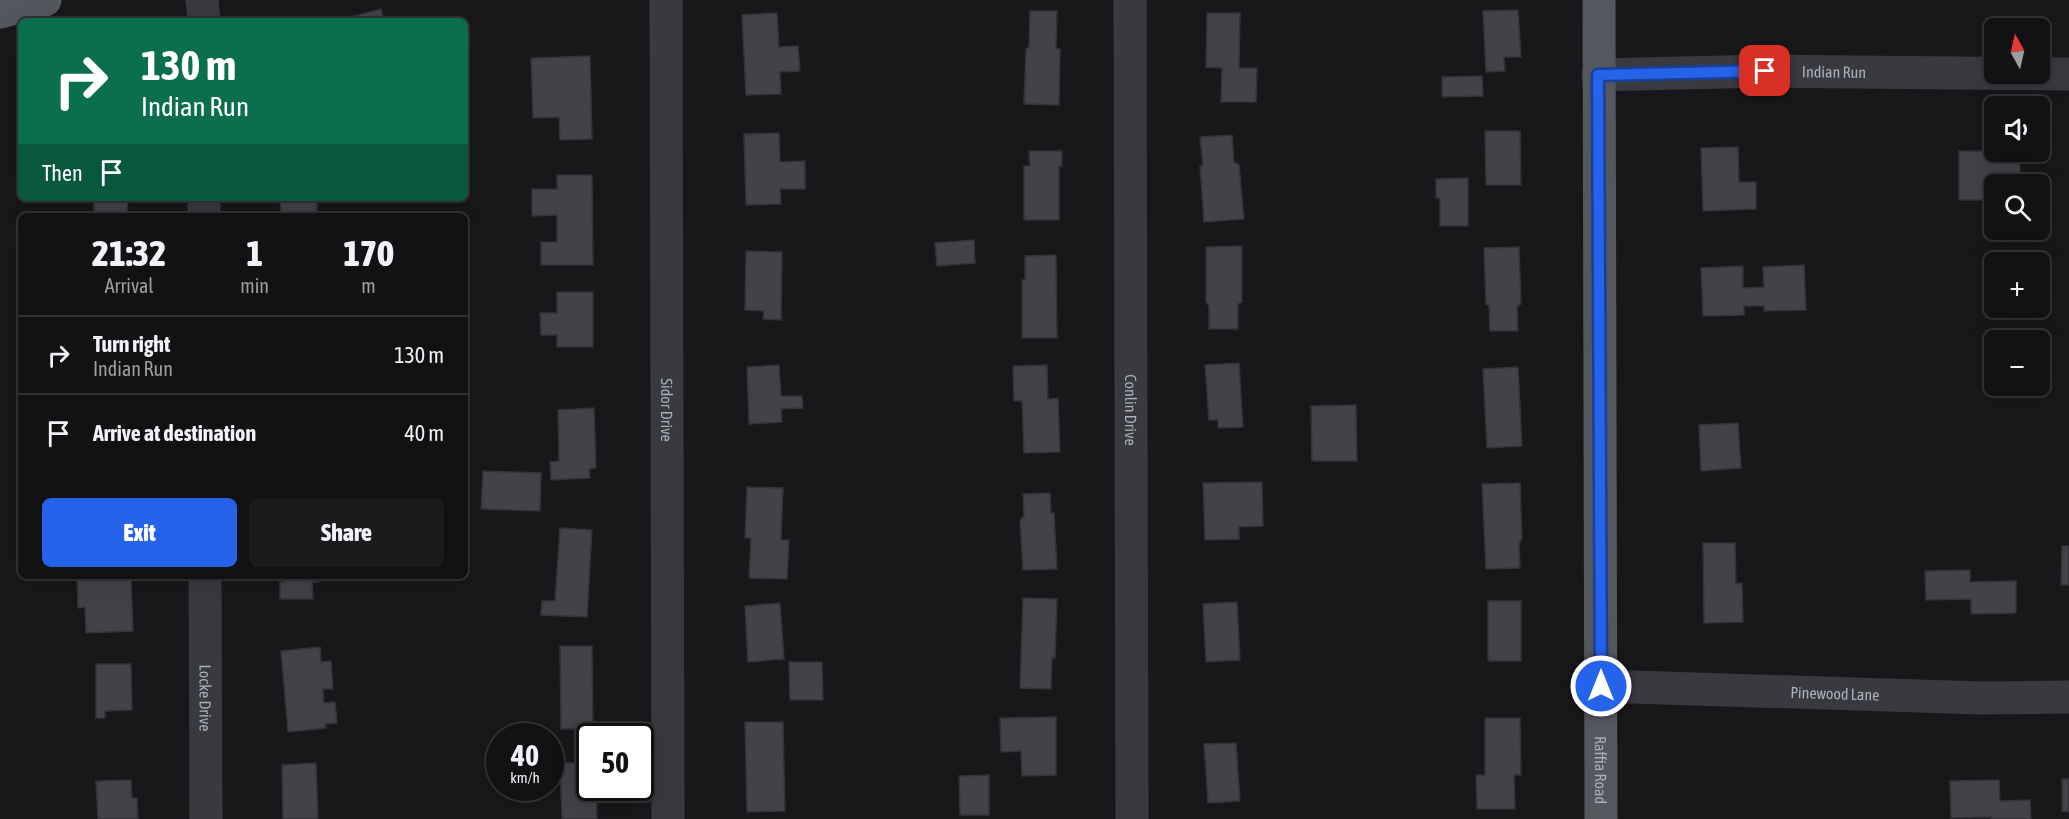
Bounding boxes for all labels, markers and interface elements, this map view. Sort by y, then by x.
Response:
north arrow [1984,18,2050,84]
map controls [1984,18,2050,396]
text: 130 m [141,41,236,89]
icon: right [42,42,120,120]
pin [1739,45,1790,96]
icon: arrive [1748,54,1781,87]
street label: Indian Run [1802,62,1866,81]
text: Indian Run [141,91,249,122]
button: sound [1984,96,2050,162]
icon: arrive [95,156,128,189]
text: Then [42,160,83,186]
button: search [1984,174,2050,240]
text: 21:32 [92,232,166,274]
text: 1 [246,232,263,274]
text: 170 [343,232,394,274]
button: + [1984,252,2050,318]
text: Arrival [105,274,154,297]
text: min [240,274,269,297]
text: m [361,274,376,297]
button: − [1984,330,2050,396]
text: Turn right [93,331,170,357]
icon: right [42,339,75,372]
text: 130 m [394,342,444,368]
text: Indian Run [93,357,173,380]
street label: Conlin Drive [1122,374,1140,446]
street label: Sidor Drive [658,378,676,442]
icon: arrive [42,417,75,450]
text: Arrive at destination [93,420,256,446]
text: 40 m [404,420,444,446]
button: Exit [42,498,237,567]
button: Share [249,498,444,567]
position arrow [1569,654,1633,718]
street label: Locke Drive [196,664,215,732]
street label: Pinewood Lane [1790,683,1880,704]
speed limit sign: 50 [576,723,654,801]
street label: Raffia Road [1592,736,1610,804]
text: 40 [511,738,539,772]
text: km/h [510,769,540,786]

